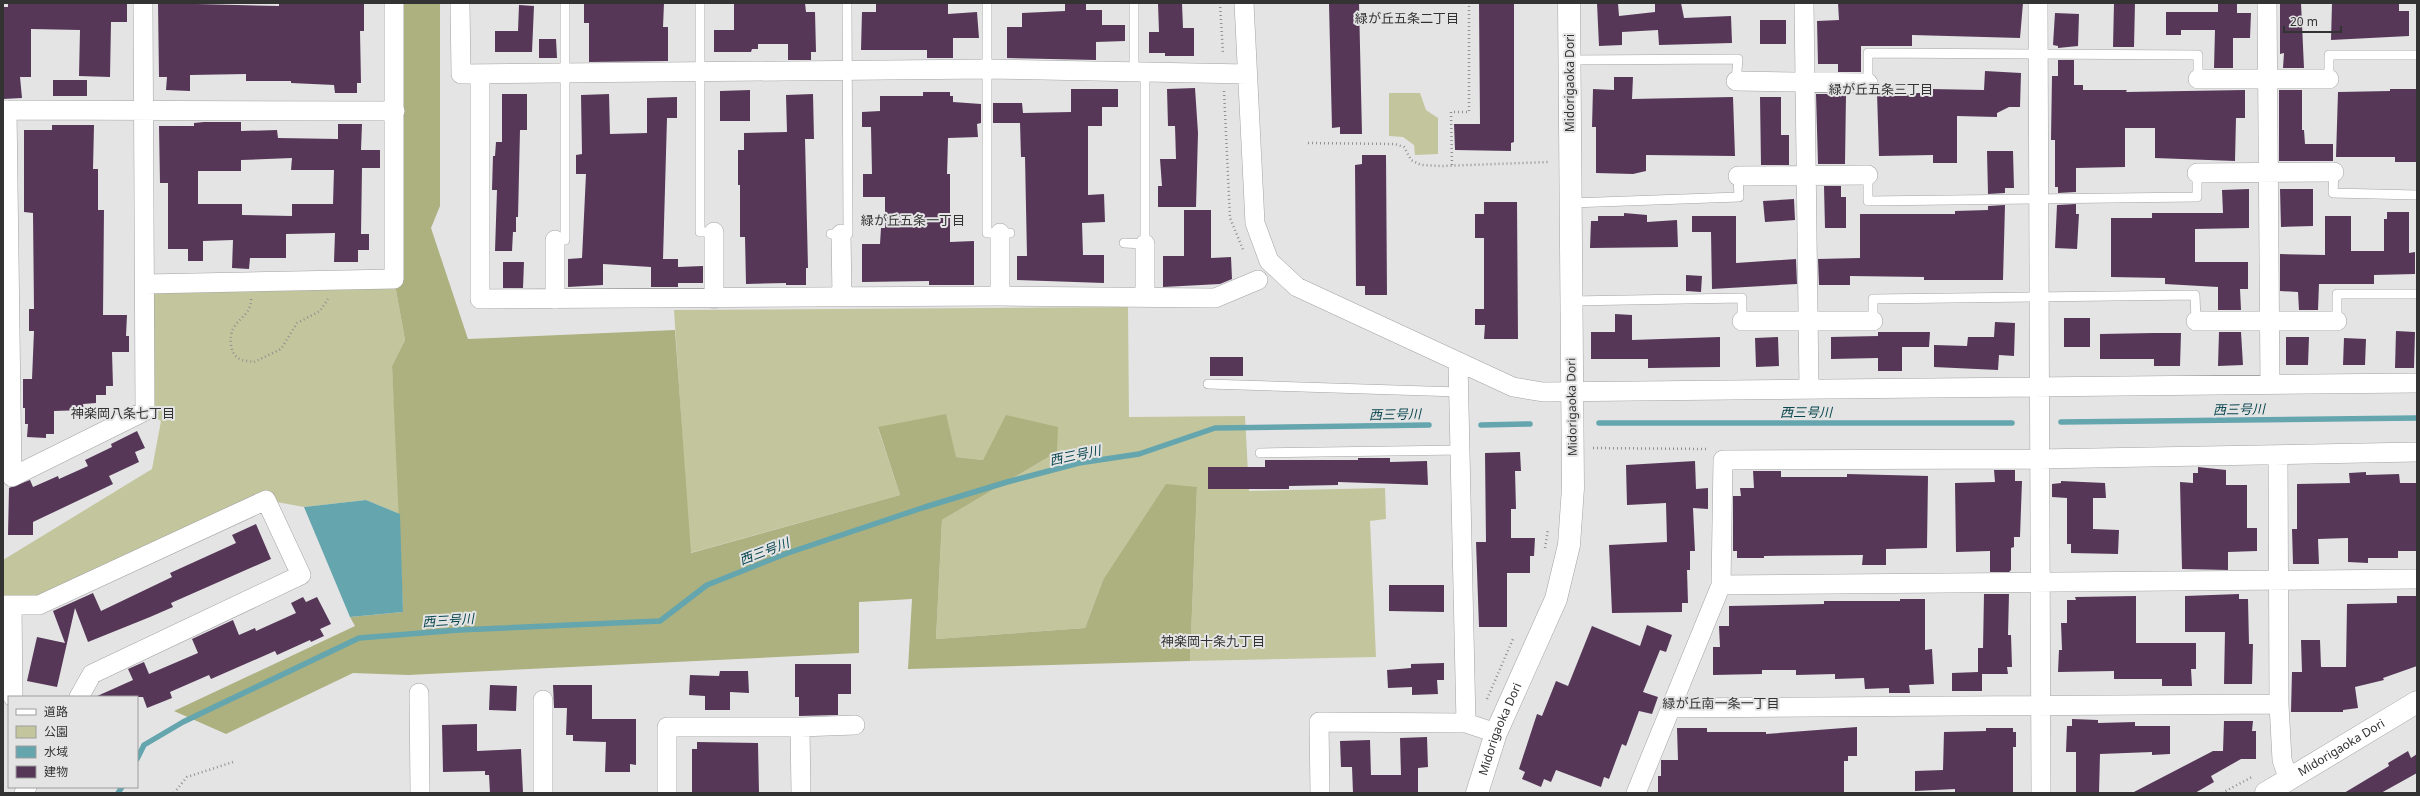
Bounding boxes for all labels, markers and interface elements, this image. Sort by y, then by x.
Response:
scale bar [2284,8,2341,34]
district label: 緑が丘五条二丁目 [1355,9,1459,27]
text: 20 m [2290,13,2318,30]
street label: Midorigaoka Dori [1561,34,1578,132]
district label: 緑が丘五条三丁目 [1829,80,1933,98]
district label: 緑が丘五条一丁目 [861,211,965,229]
street label: Midorigaoka Dori [1562,358,1581,456]
water label: 西三号川 [2213,400,2267,418]
water label: 西三号川 [1780,403,1834,421]
district label: 神楽岡八条七丁目 [71,404,175,422]
water label: 西三号川 [1369,405,1423,423]
water label: 西三号川 [1048,440,1104,469]
water label: 西三号川 [736,533,793,569]
water label: 西三号川 [421,609,477,631]
district label: 神楽岡十条九丁目 [1161,632,1265,650]
street label: Midorigaoka Dori [1474,680,1526,778]
district label: 緑が丘南一条一丁目 [1662,694,1780,712]
legend [8,696,138,788]
text: 道路 [44,703,68,720]
street label: Midorigaoka Dori [2295,714,2388,780]
text: 公園 [44,723,68,740]
text: 水域 [44,743,68,760]
text: 建物 [44,763,68,780]

